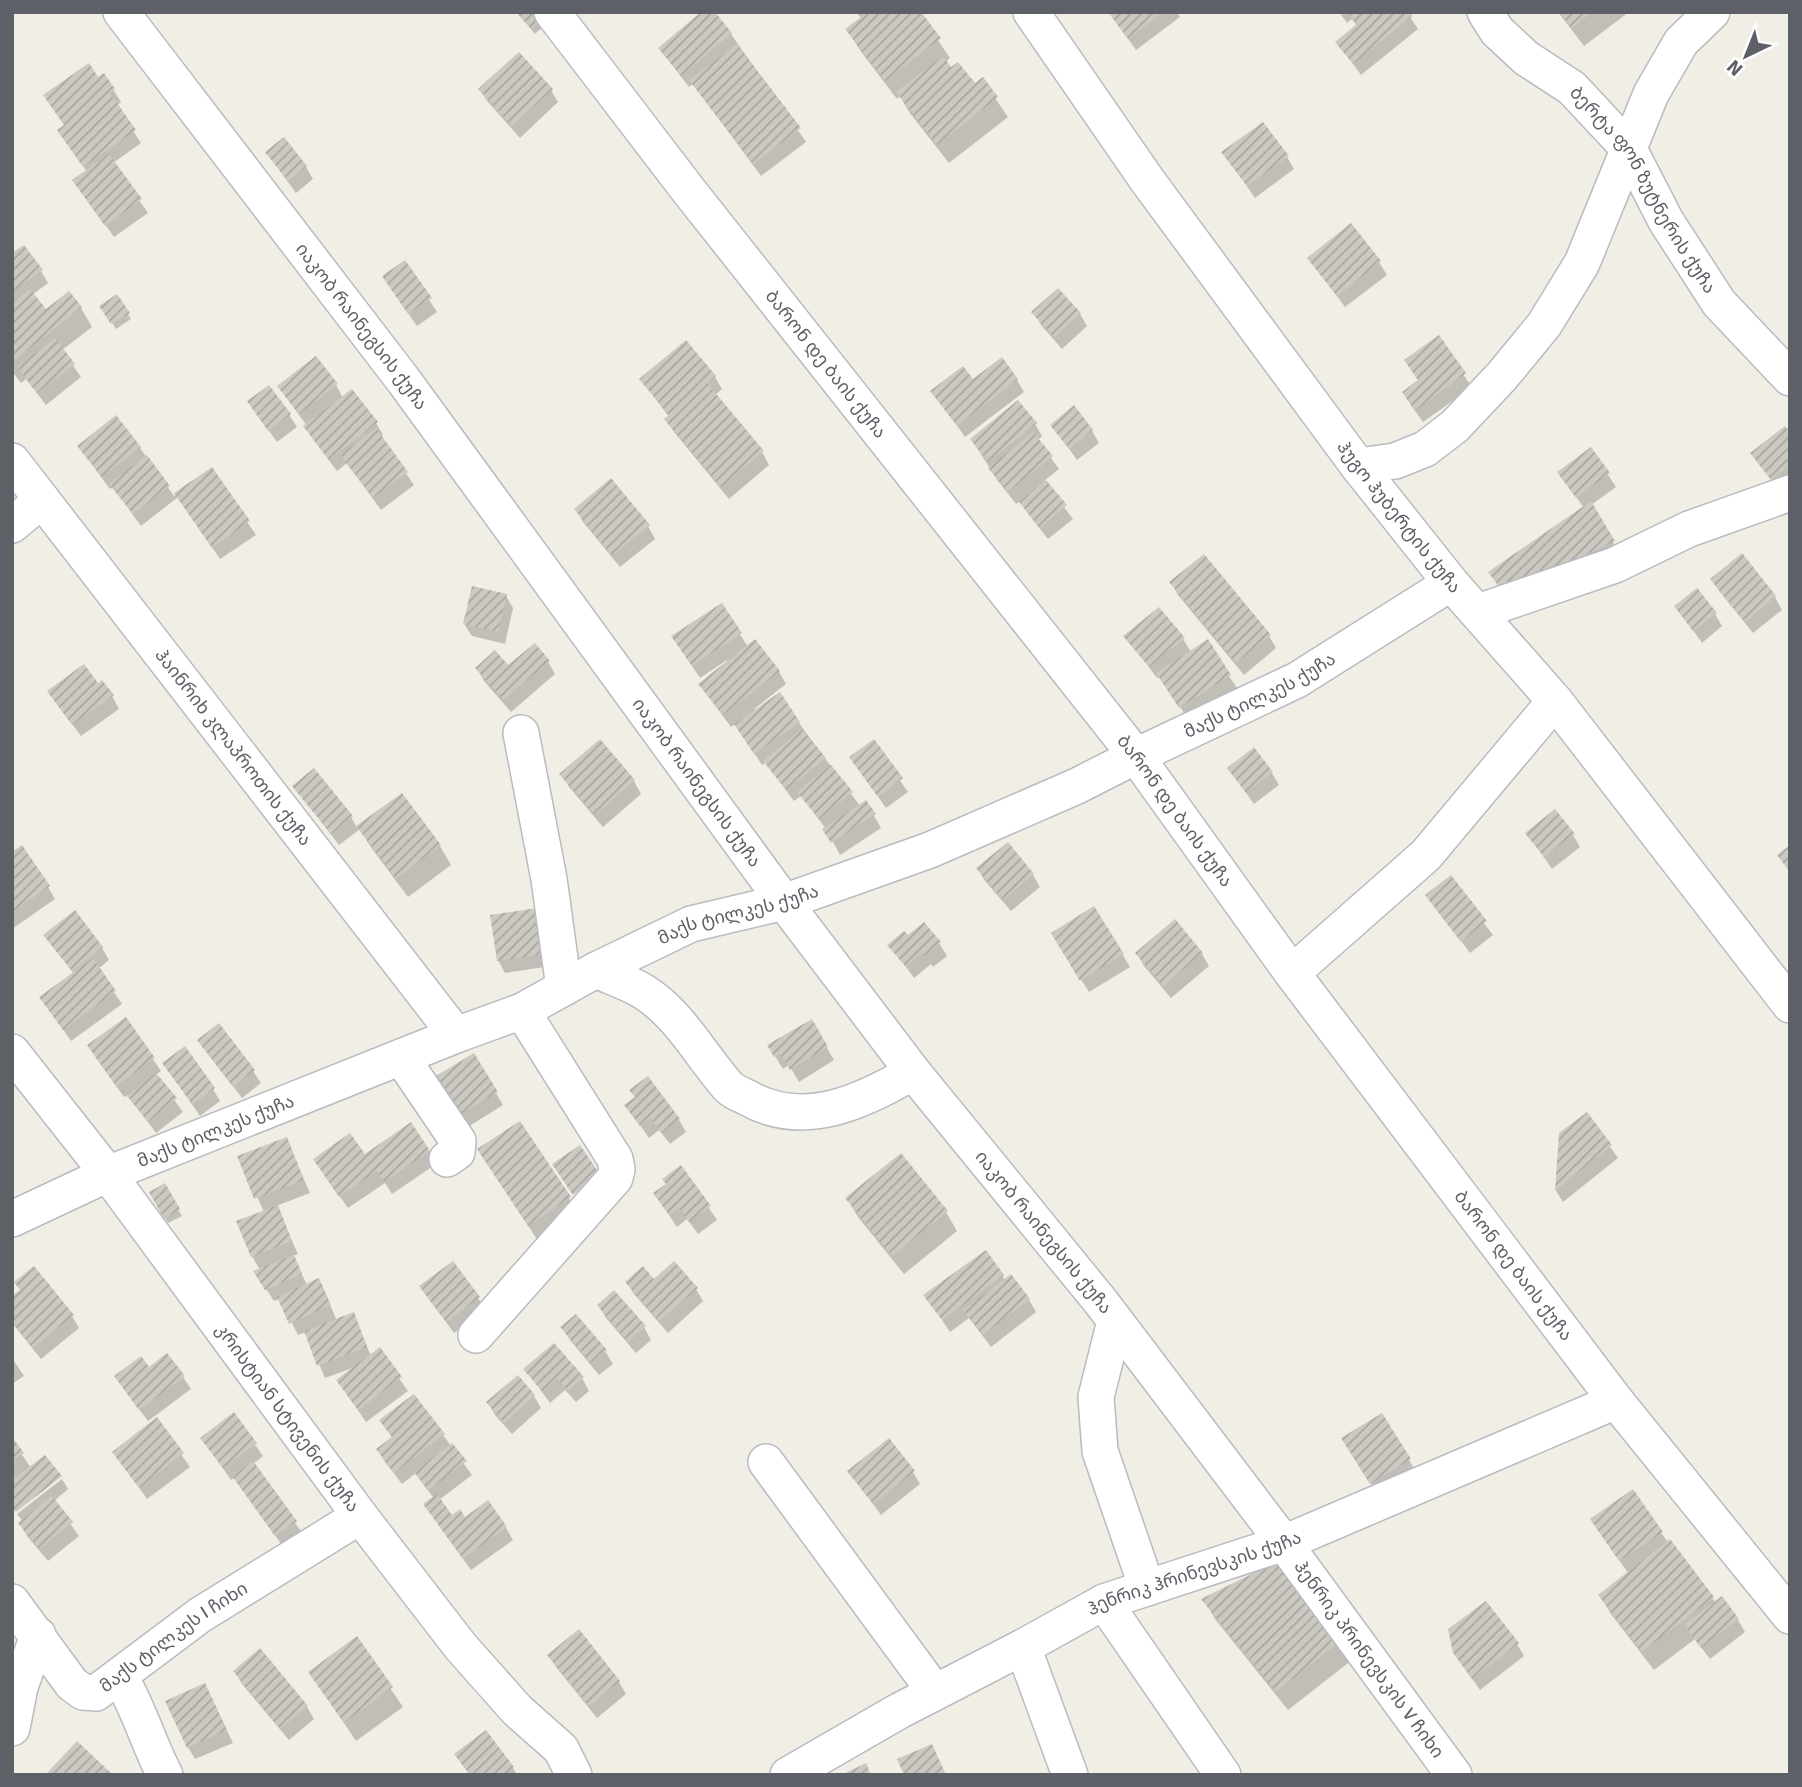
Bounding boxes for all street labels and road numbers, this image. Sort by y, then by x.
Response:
street label: ბერტა ფონ ზუტნერის ქუჩა [1565,82,1721,297]
street label: იაკობ რაინეგსის ქუჩა [291,238,432,414]
street label: ბარონ დე ბაის ქუჩა [760,285,891,443]
street label: ჰუგო ჰუბერტის ქუჩა [1332,437,1466,598]
street label: ჰაინრიხ კლაპროთის ქუჩა [150,644,317,850]
street label: მაქს ტილკეს ქუჩა [1180,648,1340,743]
street label: იაკობ რაინეგსის ქუჩა [628,693,766,872]
street label: ბარონ დე ბაის ქუჩა [1112,730,1238,891]
street label: მაქს ტილკეს ქუჩა [654,880,822,949]
street label: მაქს ტილკეს ქუჩა [134,1090,297,1172]
street label: იაკობ რაინეგსის ქუჩა [971,1146,1117,1318]
street label: ბარონ დე ბაის ქუჩა [1449,1186,1577,1345]
street label: კრისტიან სტივენის ქუჩა [211,1319,364,1516]
street label: ჰენრიკ ჰრინევსკის ქუჩა [1083,1526,1305,1620]
street label: ჰენრიკ პრინევსკის V ჩიხი [1289,1556,1449,1762]
street label: მაქს ტილკეს I ჩიხი [95,1577,252,1697]

